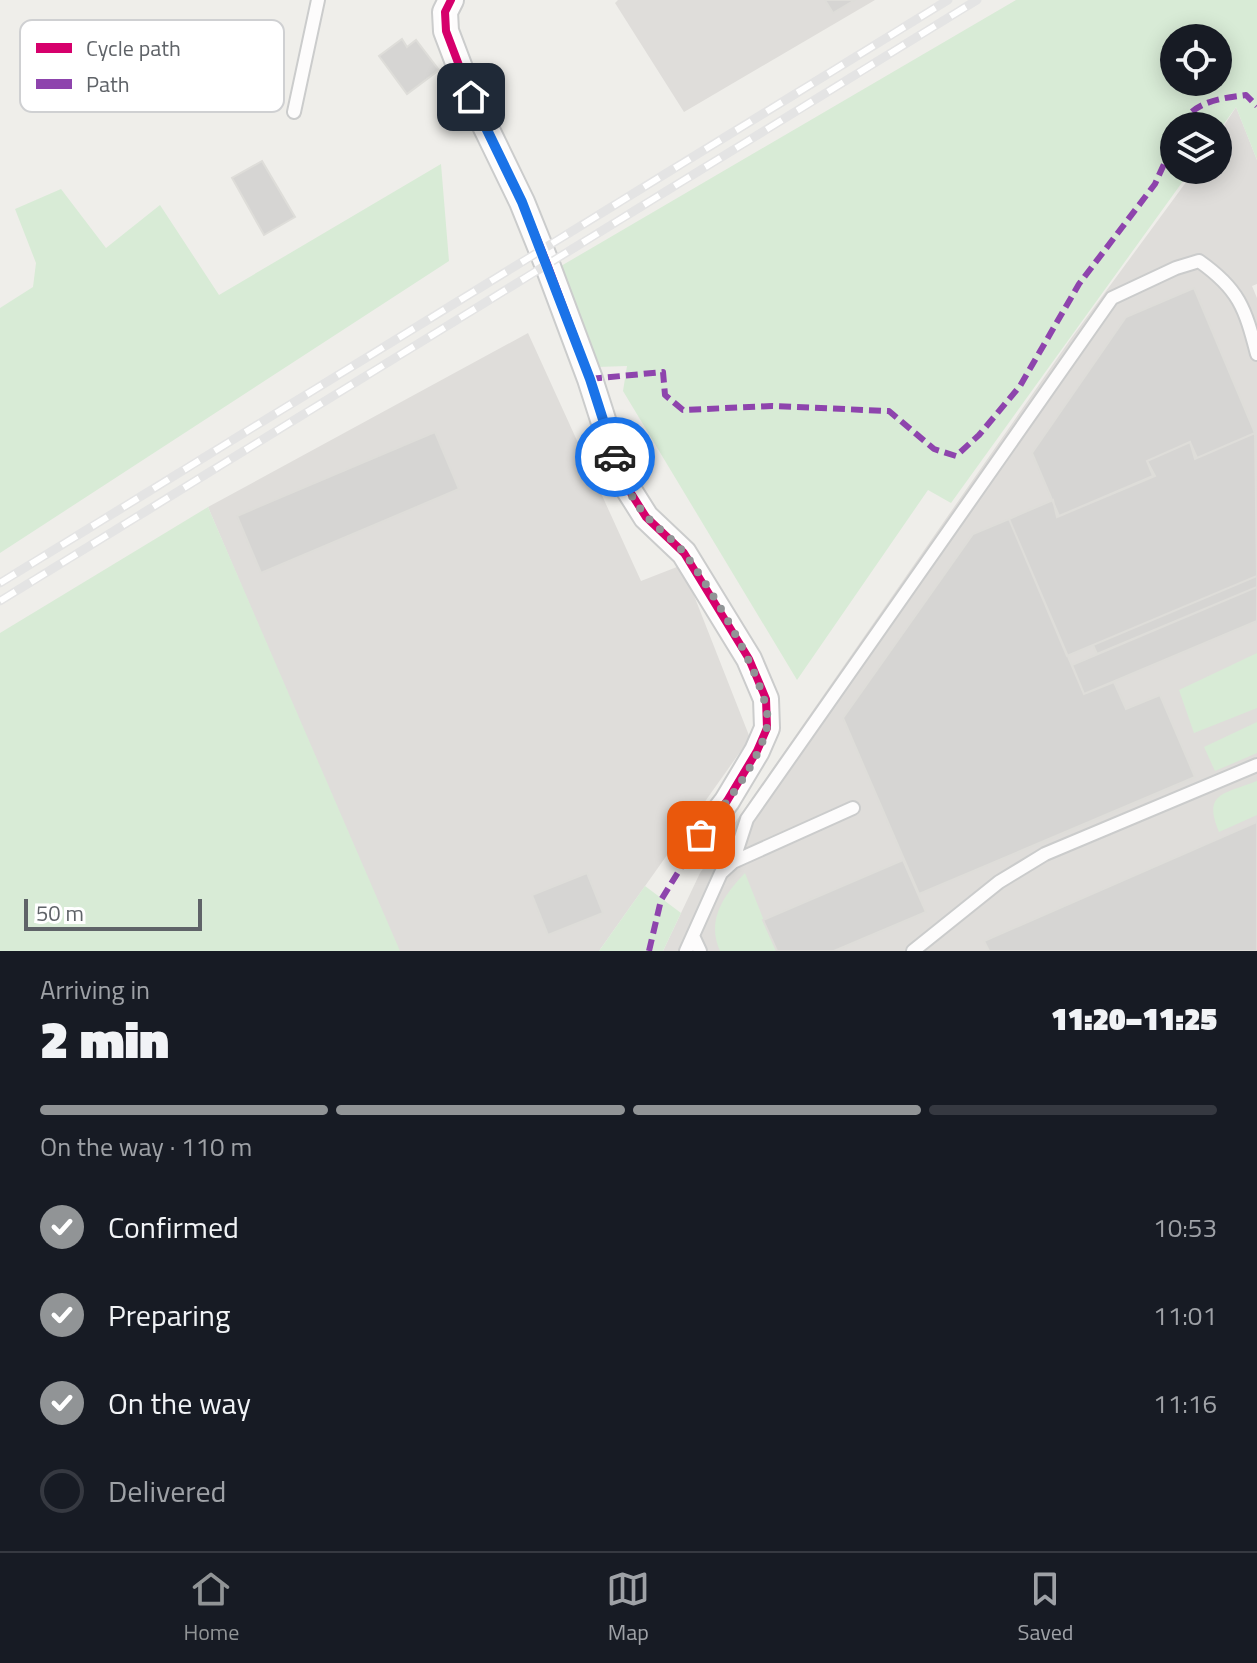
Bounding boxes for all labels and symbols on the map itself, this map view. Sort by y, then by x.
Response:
legend [20,20,284,112]
text: Cycle path [86,31,181,65]
pin [437,63,505,131]
text: Path [86,67,130,101]
courier [575,417,655,497]
pin [667,801,735,869]
scale bar [24,895,202,931]

